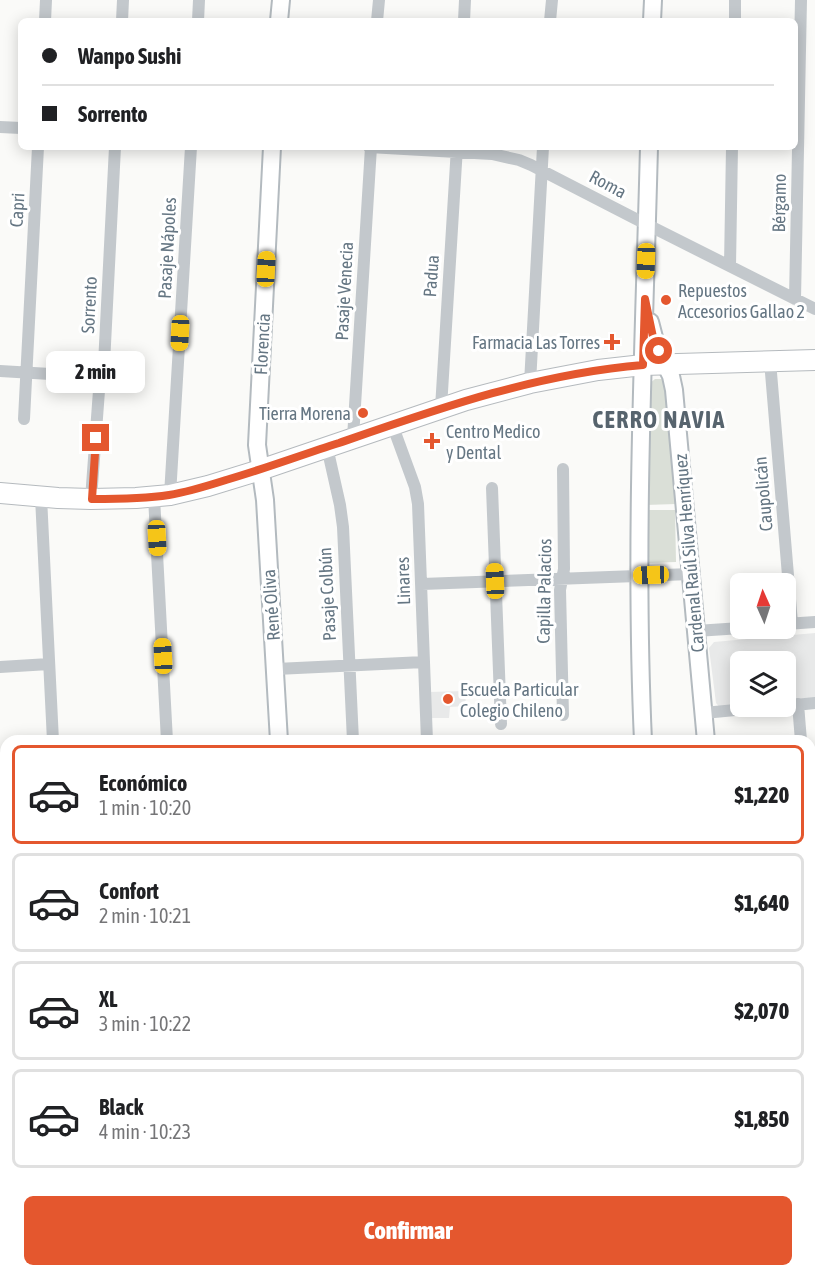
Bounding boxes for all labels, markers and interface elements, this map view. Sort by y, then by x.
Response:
text: Wanpo Sushi [78,43,181,69]
text: Sorrento [78,101,148,127]
street label: Roma [586,166,630,202]
street label: Bérgamo [768,173,790,233]
street label: Capri [6,192,28,228]
street label: Pasaje Nápoles [154,197,180,299]
street label: Pasaje Venecia [331,241,357,341]
car [636,243,656,279]
car [256,251,276,287]
street label: Padua [419,254,443,298]
street label: Sorrento [77,276,101,334]
place label: Repuestos Accesorios Gallao 2 [678,280,805,322]
marker: Repuestos Accesorios Gallao 2 [659,293,673,307]
street label: Florencia [250,313,274,375]
car [170,315,190,351]
place label: Farmacia Las Torres [472,332,600,353]
marker: Farmacia Las Torres [605,335,619,349]
route start [645,337,672,364]
callout: 2 min [46,351,146,393]
text: 2 min [75,360,116,383]
place label: Tierra Morena [259,403,351,424]
marker: Tierra Morena [356,406,370,420]
district label: CERRO NAVIA [592,406,726,433]
place label: Centro Medico y Dental [446,421,540,463]
route end [82,424,109,451]
marker: Centro Medico y Dental [423,432,441,450]
street label: Cardenal Raúl Silva Henríquez [670,452,708,653]
street label: Caupolicán [749,456,777,532]
car [147,520,167,556]
street label: Capilla Palacios [533,538,555,644]
street label: Pasaje Colbún [314,547,340,641]
street label: Linares [392,557,414,605]
car [485,563,505,599]
car [633,565,669,585]
street label: René Oliva [258,569,284,641]
north arrow [730,573,796,639]
map controls [730,573,796,717]
car [153,638,173,674]
button: layers [730,651,796,717]
place label: Escuela Particular Colegio Chileno [460,679,579,721]
marker: Escuela Particular Colegio Chileno [441,692,455,706]
icon: car [27,768,81,822]
text: Económico [99,770,187,796]
text: $1,220 [734,782,789,808]
text: 1 min · 10:20 [99,796,191,819]
icon: car [27,876,81,930]
text: Confort [99,878,159,904]
text: $1,640 [734,890,789,916]
text: 2 min · 10:21 [99,904,191,927]
icon: car [27,984,81,1038]
text: XL [99,986,117,1012]
text: $2,070 [734,998,789,1024]
text: 3 min · 10:22 [99,1012,191,1035]
icon: car [27,1092,81,1146]
text: Black [99,1094,143,1120]
text: $1,850 [734,1106,789,1132]
text: 4 min · 10:23 [99,1120,191,1143]
button: Confirmar [24,1196,792,1265]

